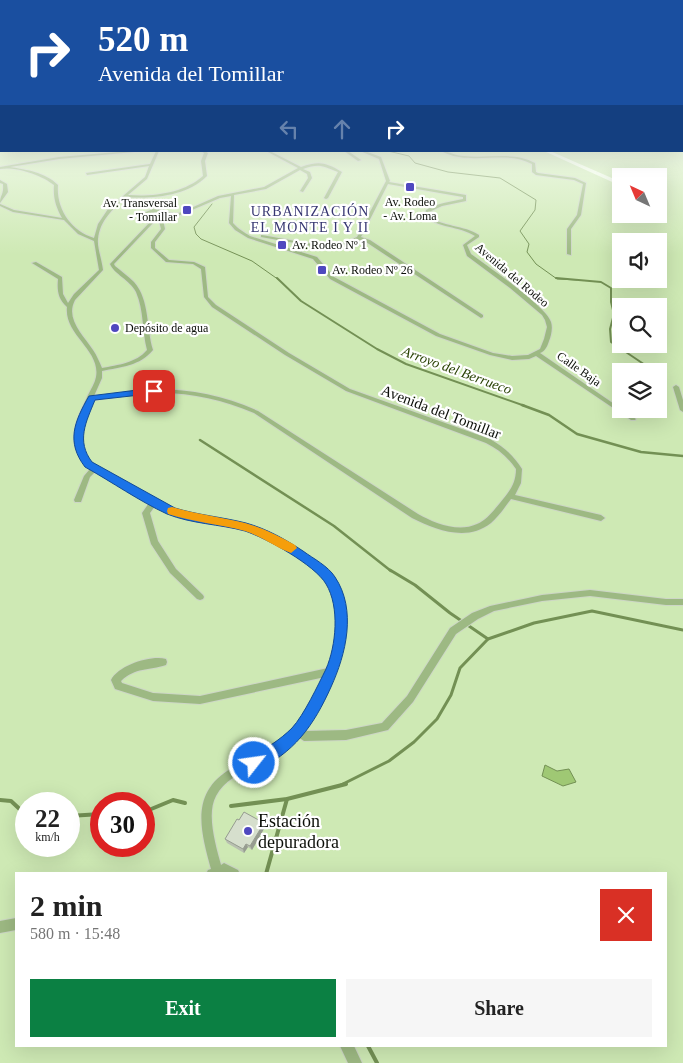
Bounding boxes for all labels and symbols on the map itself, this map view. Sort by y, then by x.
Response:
north arrow [612,168,668,222]
marker: Av. Rodeo - Av. Loma [404,181,416,193]
place label: Av. Rodeo - Av. Loma [383,195,437,223]
place label: Av. Transversal - Tomillar [103,196,178,224]
district label: URBANIZACIÓN EL MONTE I Y II [251,203,369,235]
marker: Av. Transversal - Tomillar [181,204,193,216]
place label: Av. Rodeo Nº 1 [292,238,367,252]
marker: Av. Rodeo Nº 1 [276,239,288,251]
street label: Avenida del Rodeo [472,240,552,310]
place label: Av. Rodeo Nº 26 [332,263,413,277]
marker: Av. Rodeo Nº 26 [316,264,328,276]
place label: Depósito de agua [125,321,209,335]
marker: Depósito de agua [109,322,121,334]
water label: Arroyo del Berrueco [399,343,514,397]
street label: Calle Baja [554,349,604,390]
pin [133,370,175,412]
street label: Avenida del Tomillar [379,382,503,442]
position arrow [227,736,279,788]
speed limit sign: 30 [90,792,155,857]
place label: Estación depuradora [258,811,339,852]
marker: Estación depuradora [242,825,254,837]

